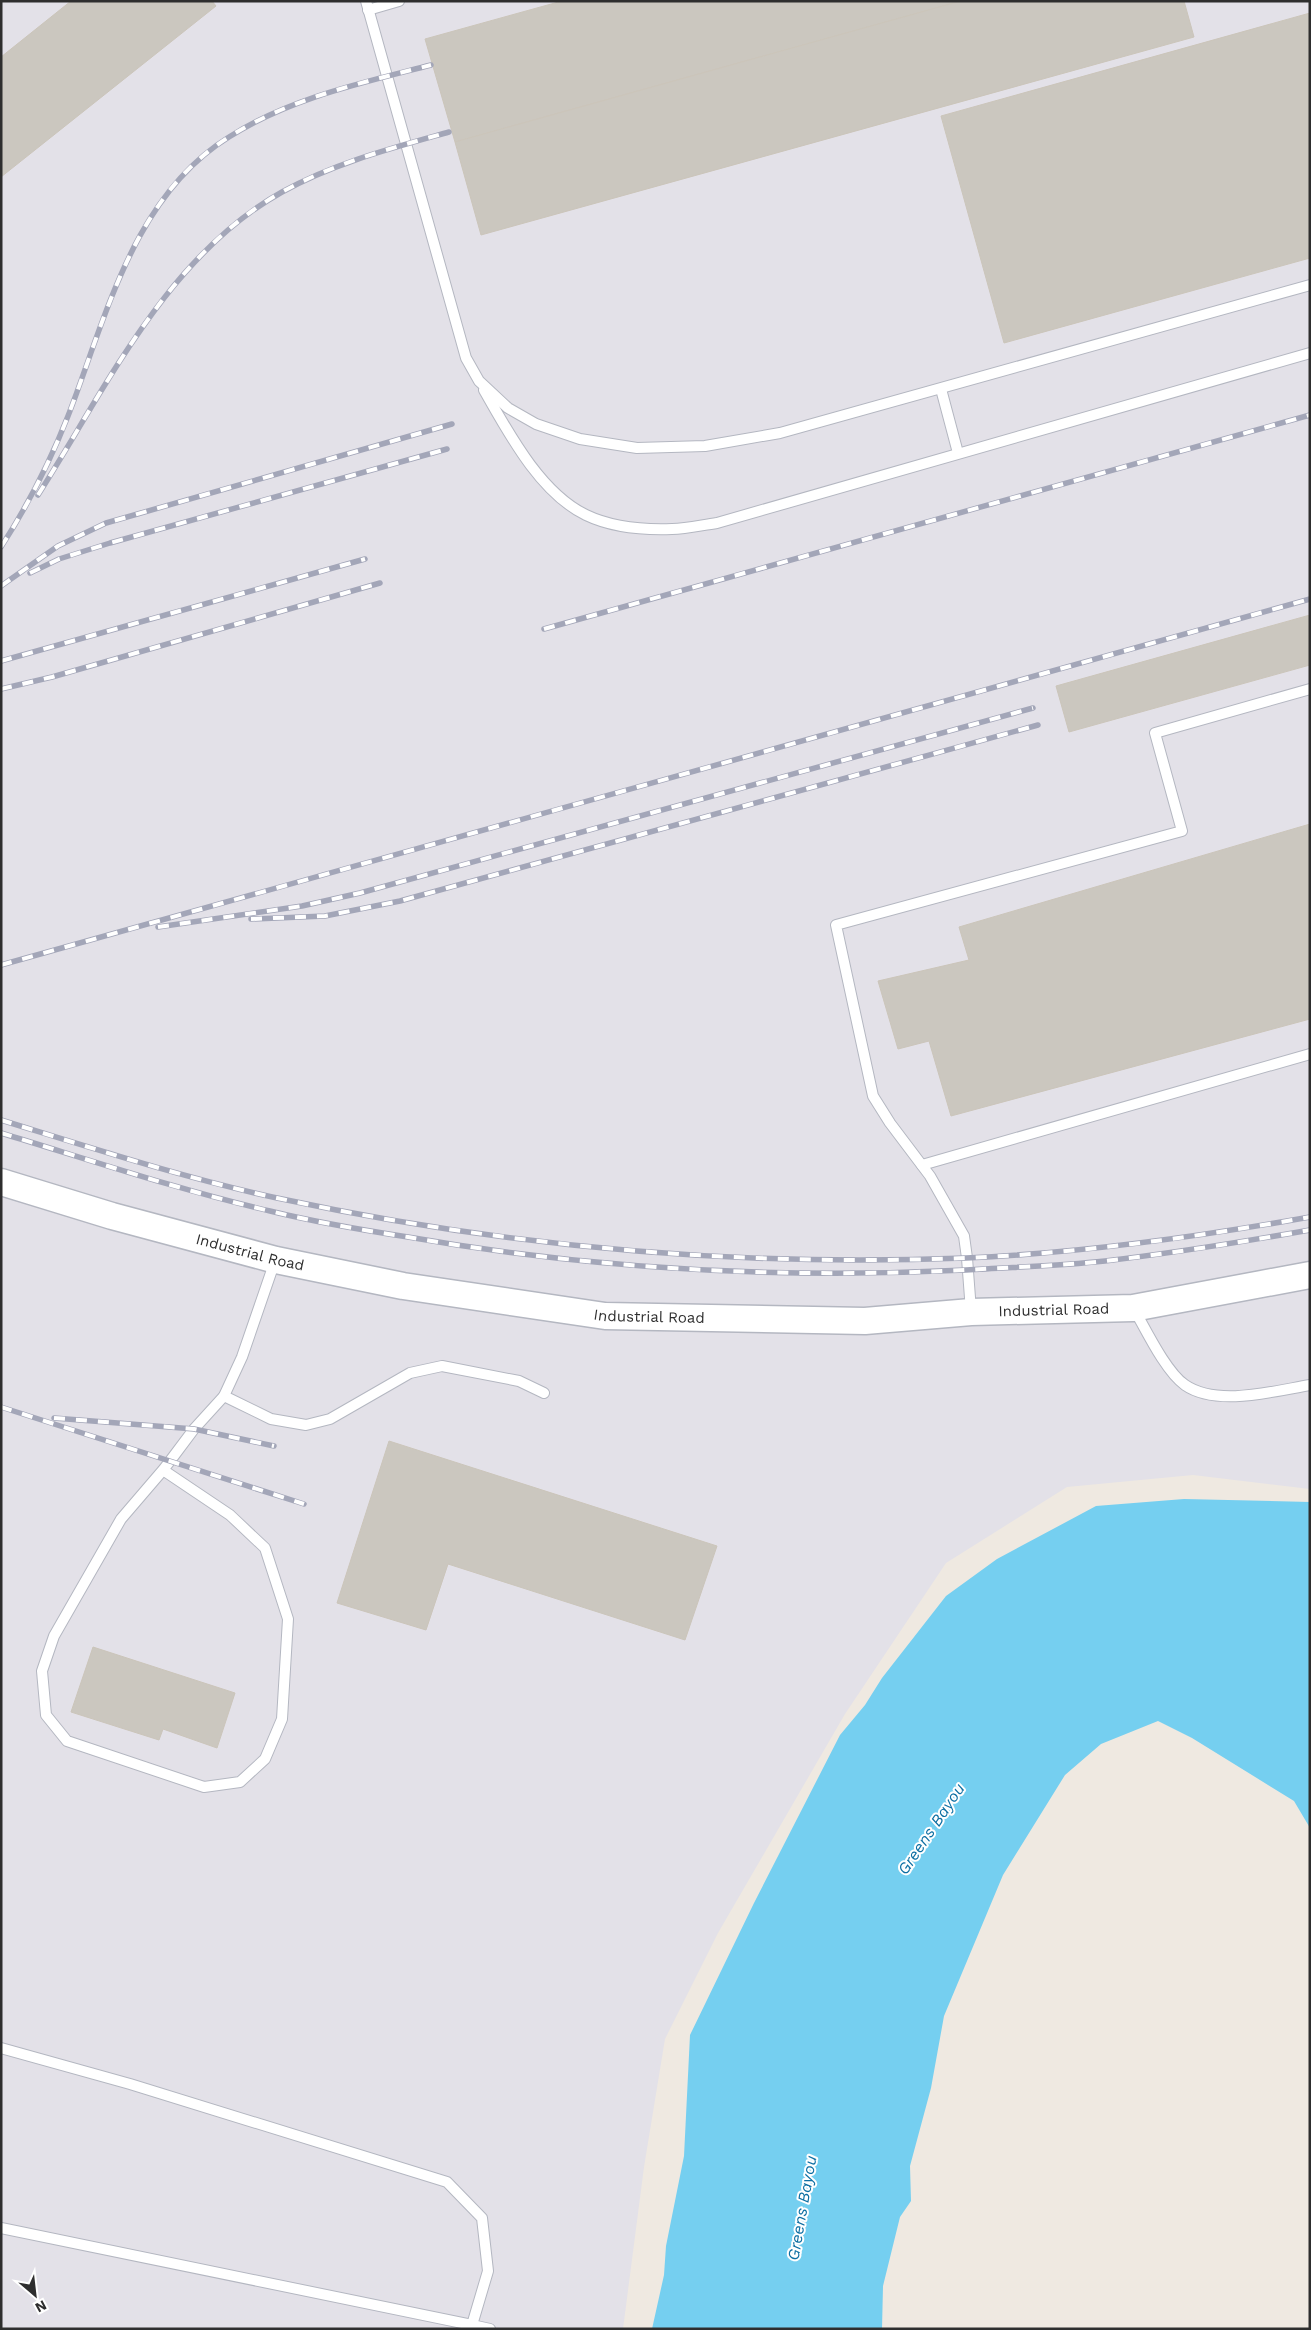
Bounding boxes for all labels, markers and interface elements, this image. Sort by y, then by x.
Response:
street label: Industrial Road [194,1230,306,1275]
street label: Industrial Road [998,1300,1110,1320]
street label: Industrial Road [593,1305,705,1327]
water label: Greens Bayou [893,1779,969,1878]
water label: Greens Bayou [783,2154,821,2262]
north arrow [10,2270,60,2320]
text: N [33,2297,49,2316]

